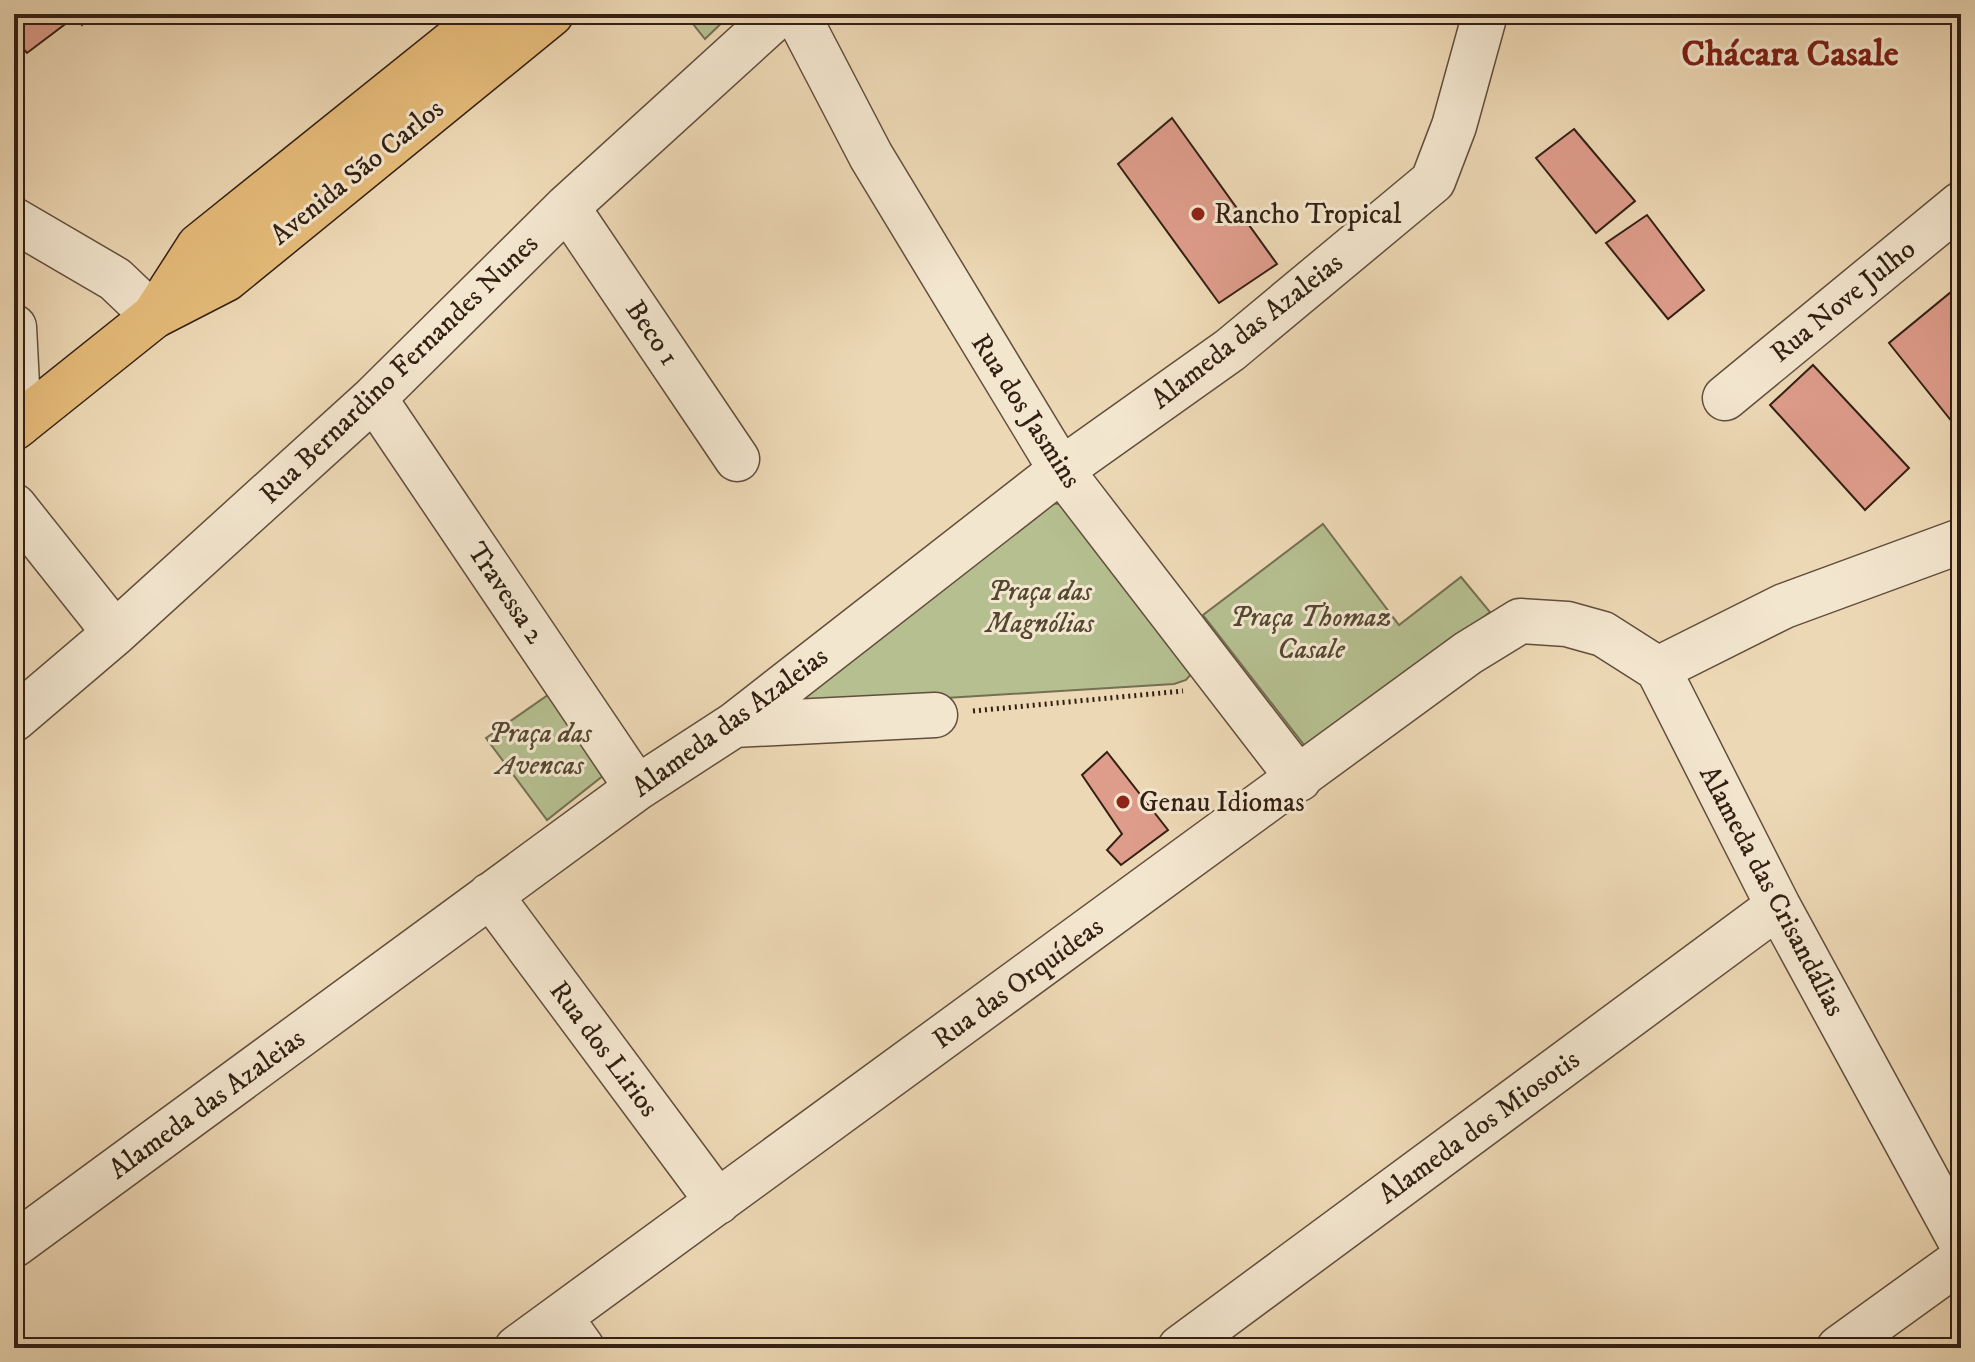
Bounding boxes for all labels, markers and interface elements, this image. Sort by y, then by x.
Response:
district label: Chácara Casale [1681,32,1899,77]
street label: Avenida São Carlos [263,91,451,253]
place label: Rancho Tropical [1214,197,1402,232]
marker: Rancho Tropical [1189,205,1207,223]
street label: Rua Bernardino Fernandes Nunes [252,227,546,511]
street label: Rua Nove Julho [1763,232,1923,370]
street label: Alameda das Azaleias [1144,245,1350,417]
street label: Beco 1 [618,294,686,372]
street label: Rua dos Jasmins [963,327,1089,495]
street label: Travessa 2 [459,536,553,651]
park label: Praça das Magnólias [984,574,1095,641]
park label: Praça Thomaz Casale [1230,600,1392,667]
street label: Alameda das Azaleias [625,639,835,805]
park label: Praça das Avencas [488,716,592,783]
street label: Alameda das Crisandálias [1691,760,1853,1022]
place label: Genau Idiomas [1139,785,1305,820]
marker: Genau Idiomas [1114,793,1132,811]
street label: Rua das Orquídeas [926,909,1110,1057]
street label: Rua dos Lirios [542,974,666,1124]
street label: Alameda das Azaleias [102,1021,312,1187]
street label: Alameda dos Miosotis [1371,1042,1587,1212]

